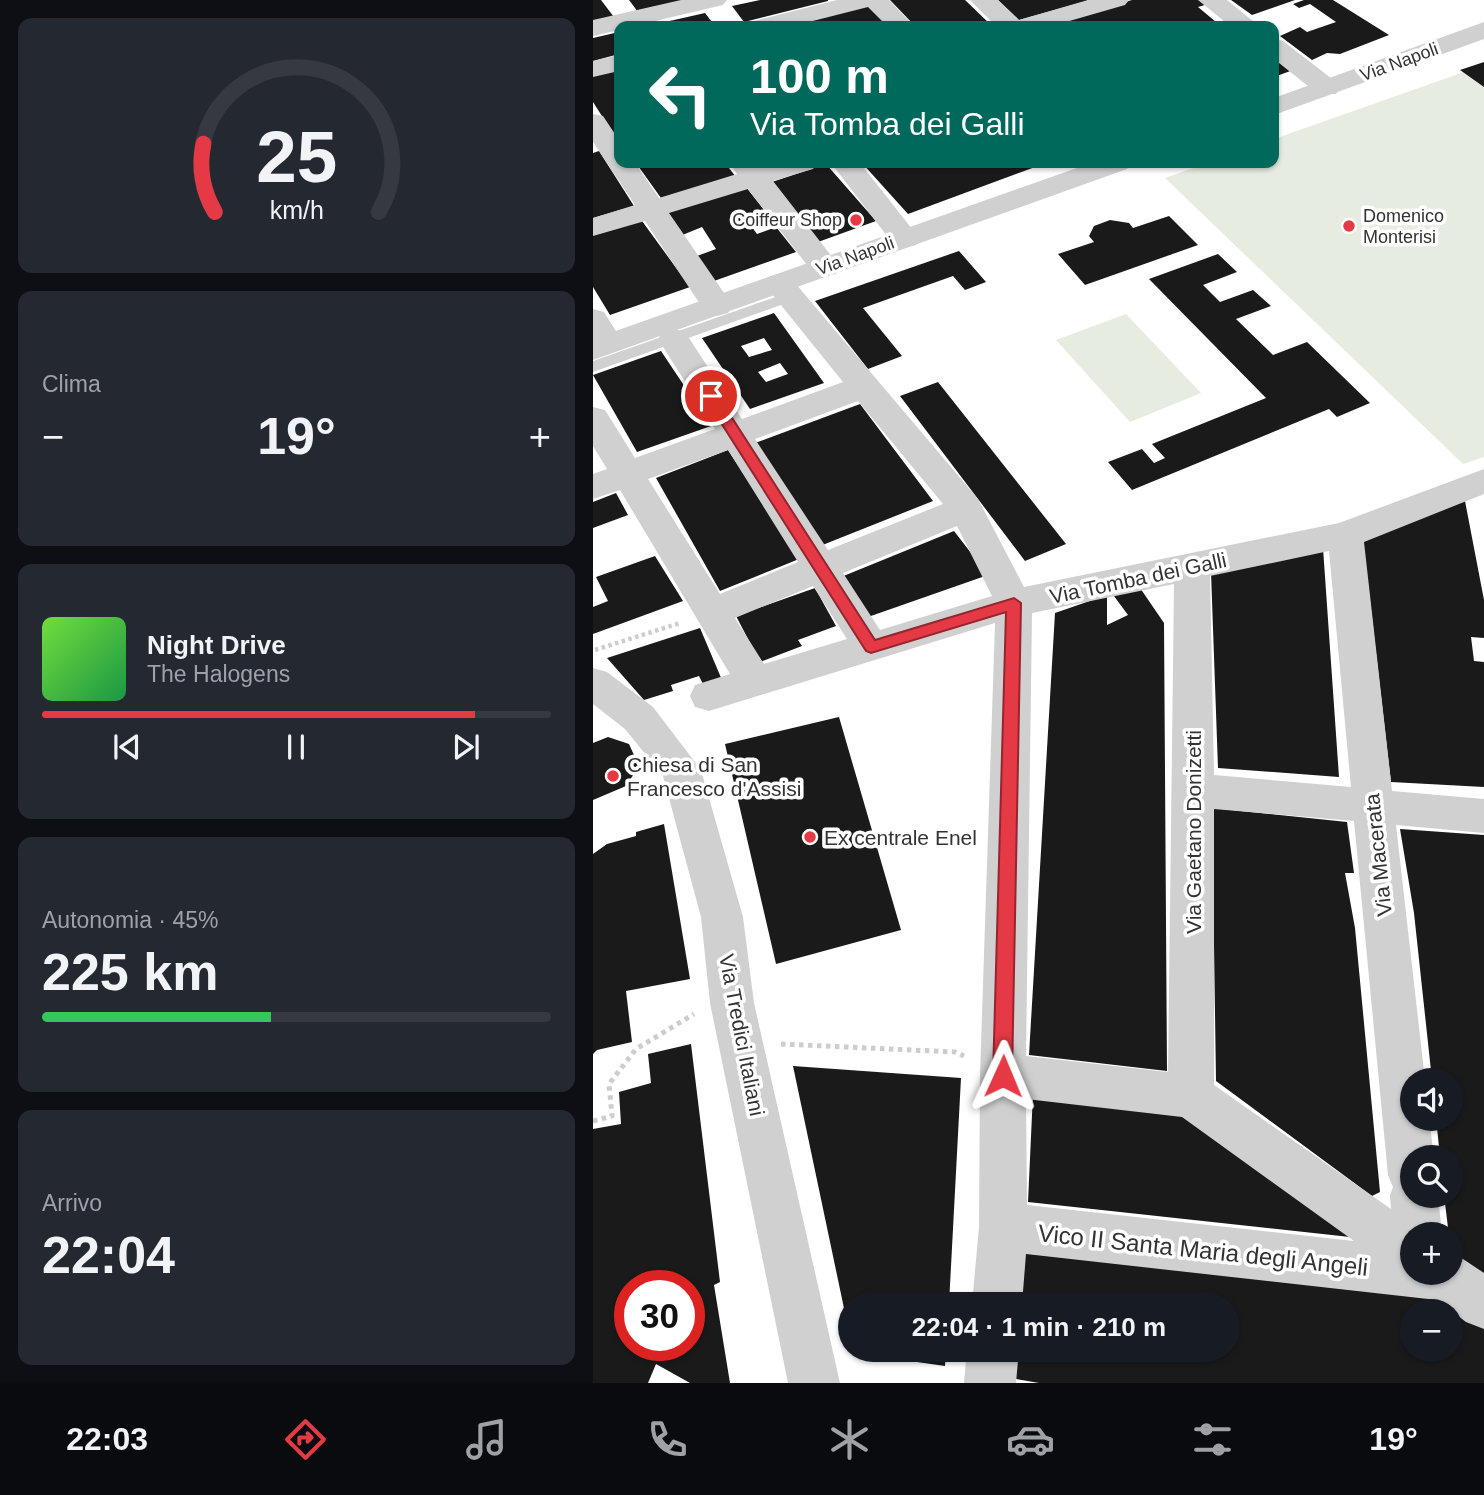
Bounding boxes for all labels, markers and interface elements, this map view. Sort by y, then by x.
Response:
street label: Via Napoli [1357,39,1441,85]
icon: left [635,49,726,140]
text: 100 m [750,49,889,103]
text: Via Tomba dei Galli [750,106,1025,142]
text: 25 [256,116,337,197]
text: km/h [269,195,324,223]
place label: Domenico Monterisi [1363,206,1444,247]
place label: Coiffeur Shop [732,210,842,230]
marker: Coiffeur Shop [848,212,864,228]
marker: Domenico Monterisi [1341,218,1357,234]
street label: Via Napoli [813,233,897,279]
pin [681,366,741,426]
text: Clima [42,371,101,397]
icon: arrive [692,377,730,415]
text: 19° [257,407,336,465]
text: − [42,416,64,458]
text: + [529,416,551,458]
street label: Via Tomba dei Galli [1047,548,1229,608]
text: Night Drive [147,630,286,660]
text: The Halogens [147,661,290,687]
icon: previous [108,728,146,766]
icon: pause [277,728,315,766]
icon: next [447,728,485,766]
street label: Via Gaetano Donizetti [1182,730,1205,934]
place label: Chiesa di San Francesco d'Assisi [627,753,801,800]
marker: Chiesa di San Francesco d'Assisi [605,768,621,784]
street label: Via Macerata [1360,792,1396,918]
place label: Ex centrale Enel [824,826,977,849]
marker: Ex centrale Enel [802,829,818,845]
text: Autonomia · 45% [42,907,218,933]
text: 225 km [42,943,218,1001]
street label: Via Tredici Italiani [715,952,769,1118]
position arrow [966,1039,1040,1113]
map controls [1400,1068,1463,1362]
button: sound [1400,1068,1463,1131]
button: search [1400,1145,1463,1208]
text: Arrivo [42,1190,102,1216]
street label: Vico II Santa Maria degli Angeli [1037,1219,1369,1281]
button: + [1400,1222,1463,1285]
text: 22:04 [42,1226,175,1284]
speed limit sign: 30 [614,1270,705,1361]
button: − [1400,1299,1463,1362]
text: 22:04 · 1 min · 210 m [912,1312,1166,1342]
icon: directions [281,1415,330,1464]
icon: music [462,1415,511,1464]
icon: phone [643,1415,692,1464]
icon: climate [825,1415,874,1464]
icon: car [1006,1415,1055,1464]
icon: filters [1188,1415,1237,1464]
text: 22:03 [66,1421,148,1457]
text: 19° [1369,1421,1418,1457]

